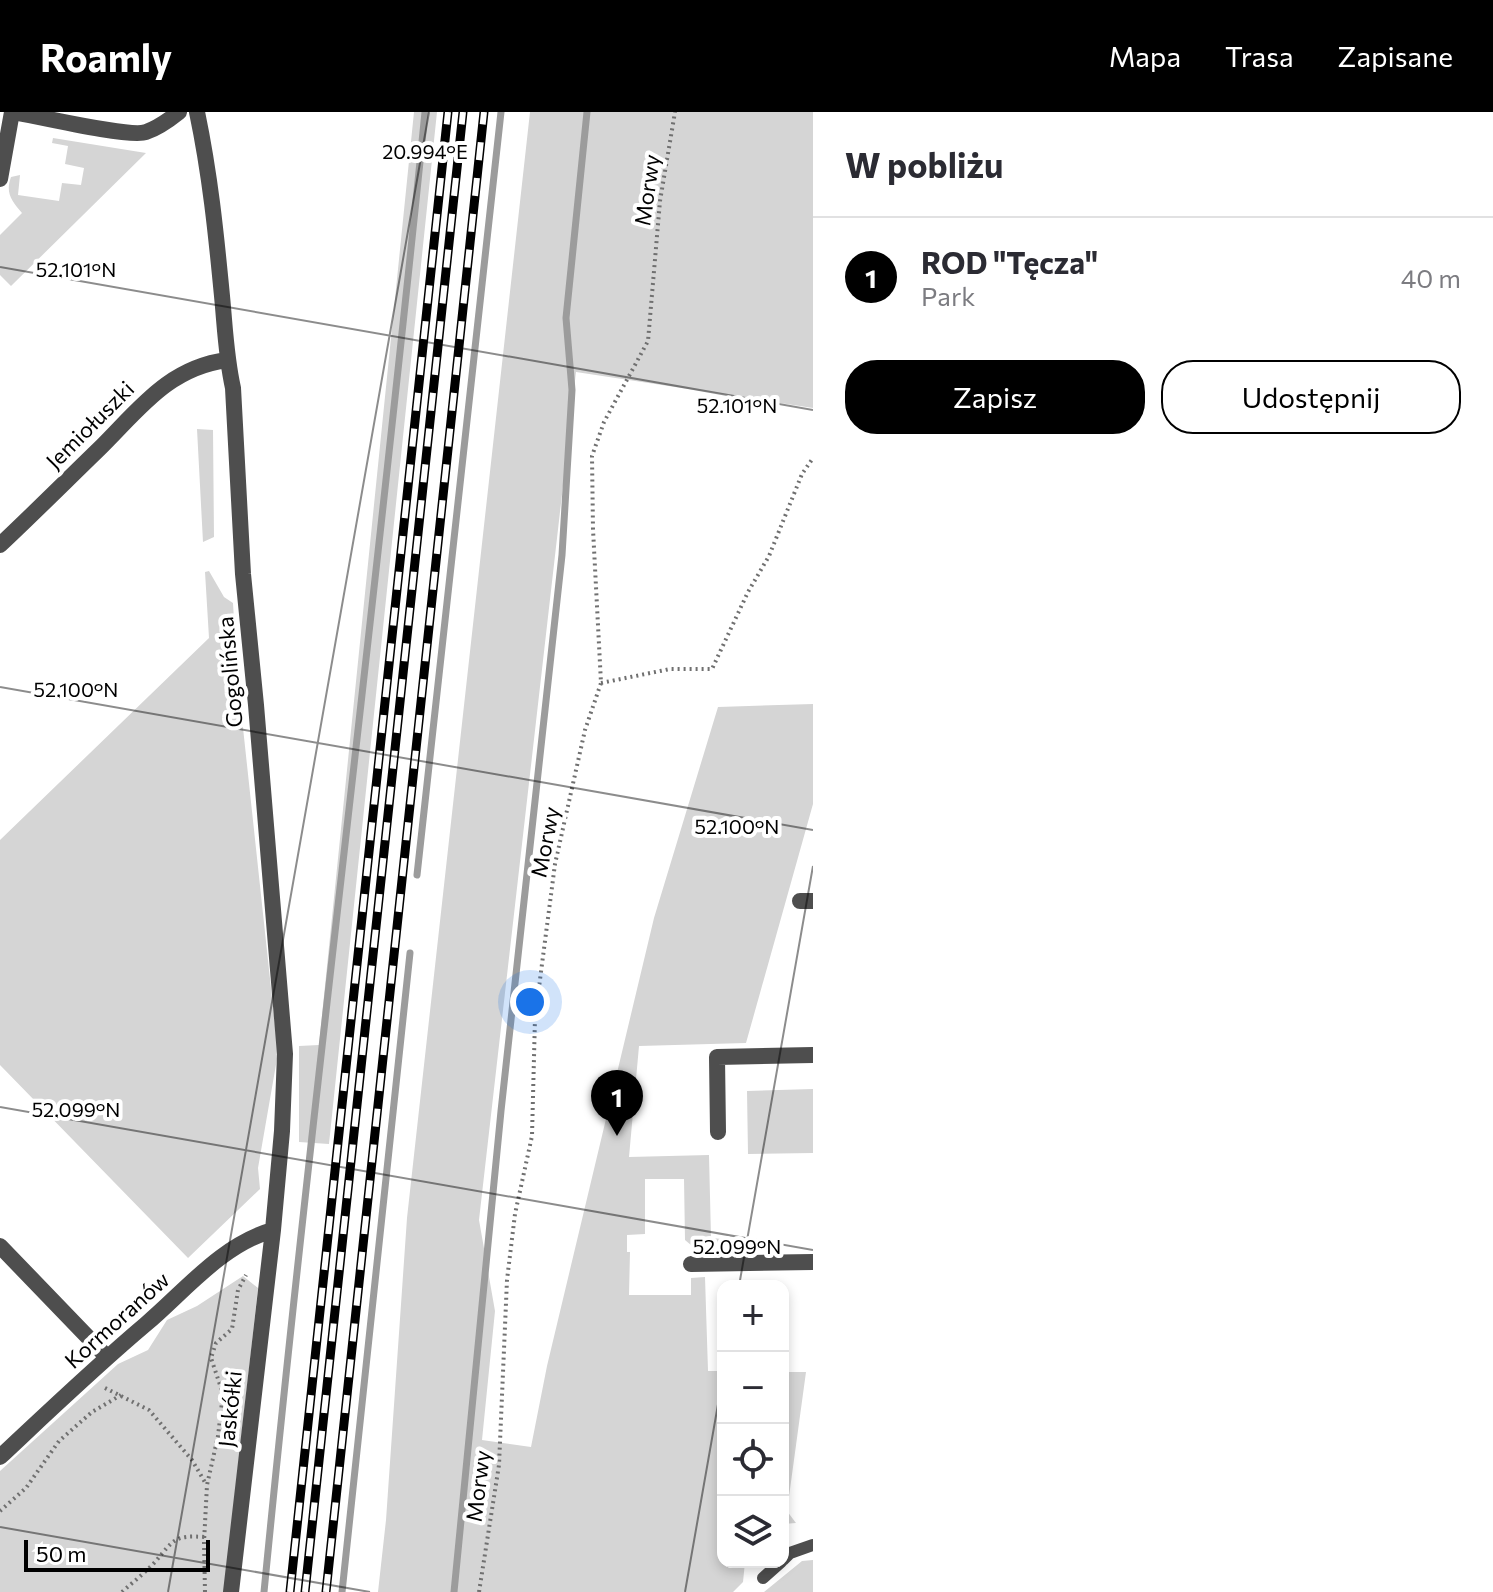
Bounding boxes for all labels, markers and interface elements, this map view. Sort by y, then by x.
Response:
text: Roamly [40,33,172,80]
text: Mapa [1109,39,1181,73]
text: Trasa [1225,39,1294,73]
text: Zapisane [1338,39,1453,73]
text: 20.994°E [382,139,468,163]
text: W pobliżu [845,143,1003,185]
street label: Morwy [628,152,665,227]
text: ROD "Tęcza" [921,243,1098,280]
text: 52.101°N [36,257,116,281]
text: 1 [865,262,877,293]
text: 40 m [1401,262,1461,293]
text: Park [921,280,975,311]
button: Zapisz [845,360,1145,434]
button: Udostępnij [1161,360,1461,434]
street label: Jemiołuszki [40,375,139,474]
text: 52.101°N [697,393,777,417]
street label: Gogolińska [211,615,248,729]
text: 52.100°N [34,677,118,701]
street label: Morwy [524,804,565,880]
text: 52.100°N [695,814,779,838]
your location [510,982,550,1022]
pin: 1 [591,1070,643,1136]
text: 52.099°N [32,1097,120,1121]
text: 52.099°N [693,1234,781,1258]
street label: Kormoranów [59,1265,175,1374]
map controls [717,1280,789,1568]
button: + [717,1280,789,1352]
button: − [717,1352,789,1424]
street label: Jaskółki [212,1369,247,1449]
button: locate [717,1424,789,1496]
street label: Morwy [460,1449,495,1523]
button: layers [717,1496,789,1568]
scale bar [24,1536,210,1572]
text: 50 m [36,1540,86,1567]

